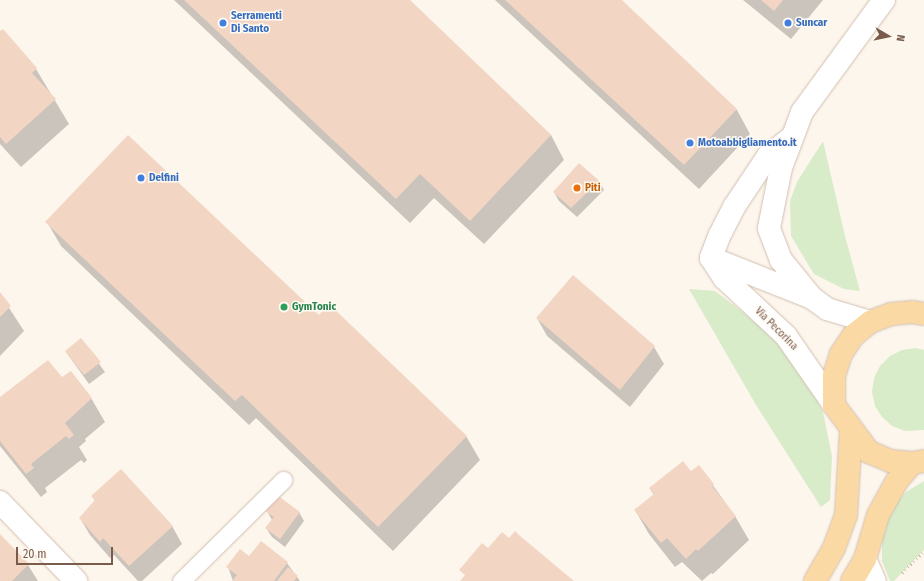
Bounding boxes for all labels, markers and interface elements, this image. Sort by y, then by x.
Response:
place label: Serramenti Di Santo [231,10,282,36]
place label: Suncar [796,16,827,30]
north arrow [868,16,908,56]
marker: Serramenti Di Santo [218,18,228,28]
marker: Suncar [783,18,793,28]
text: N [893,34,907,42]
place label: Motoabbigliamento.it [698,136,797,150]
marker: Motoabbigliamento.it [685,138,695,148]
place label: Delfini [149,171,179,185]
marker: Delfini [136,173,146,183]
place label: Piti [585,181,601,195]
marker: Piti [572,183,582,193]
place label: GymTonic [292,300,336,314]
marker: GymTonic [279,302,289,312]
street label: Via Pecorina [752,305,800,353]
scale bar [18,539,115,565]
text: 20 m [23,547,47,561]

